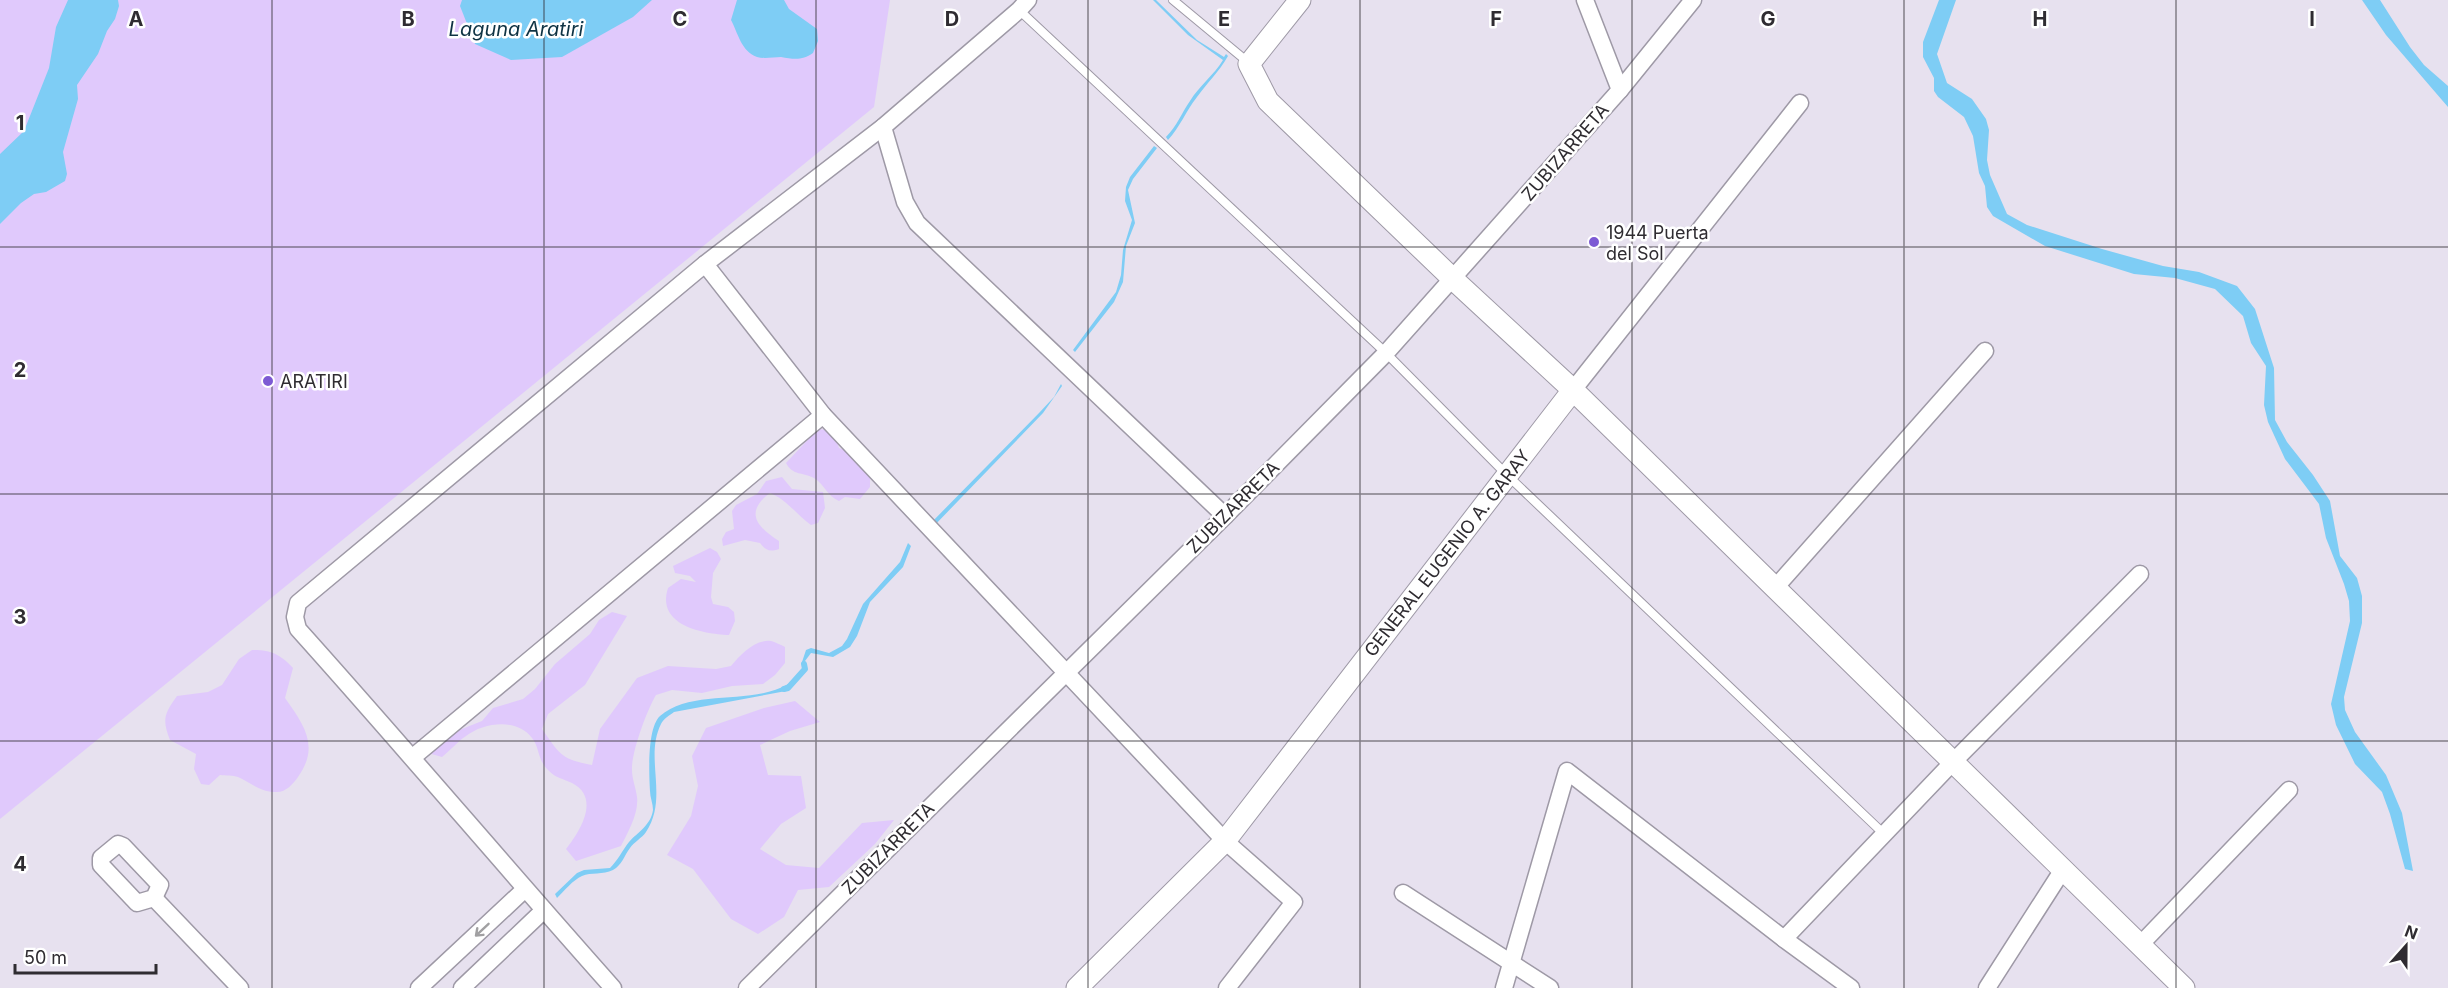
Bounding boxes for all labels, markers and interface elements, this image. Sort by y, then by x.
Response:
text: A [129,7,144,31]
text: B [401,7,415,31]
text: C [673,7,687,31]
text: D [945,7,959,31]
text: E [1218,7,1230,31]
text: F [1490,7,1502,31]
text: G [1760,7,1776,31]
text: H [2033,7,2047,31]
text: I [2309,7,2315,31]
water label: Laguna Aratiri [449,17,585,41]
street label: ZUBIZARRETA [1517,99,1613,205]
text: 1 [16,111,24,135]
place label: 1944 Puerta del Sol [1606,222,1709,264]
marker: 1944 Puerta del Sol [1587,235,1601,249]
text: 2 [14,358,26,382]
place label: ARATIRI [280,371,348,392]
marker: ARATIRI [261,374,275,388]
street label: GENERAL EUGENIO A. GARAY [1360,445,1534,661]
street label: ZUBIZARRETA [1183,457,1283,557]
text: 3 [14,605,26,629]
street label: ZUBIZARRETA [838,798,938,898]
text: 4 [13,852,27,876]
north arrow [2376,916,2436,976]
text: N [2402,920,2421,944]
one-way arrow [474,923,489,937]
scale bar [15,937,156,975]
text: 50 m [24,947,67,968]

